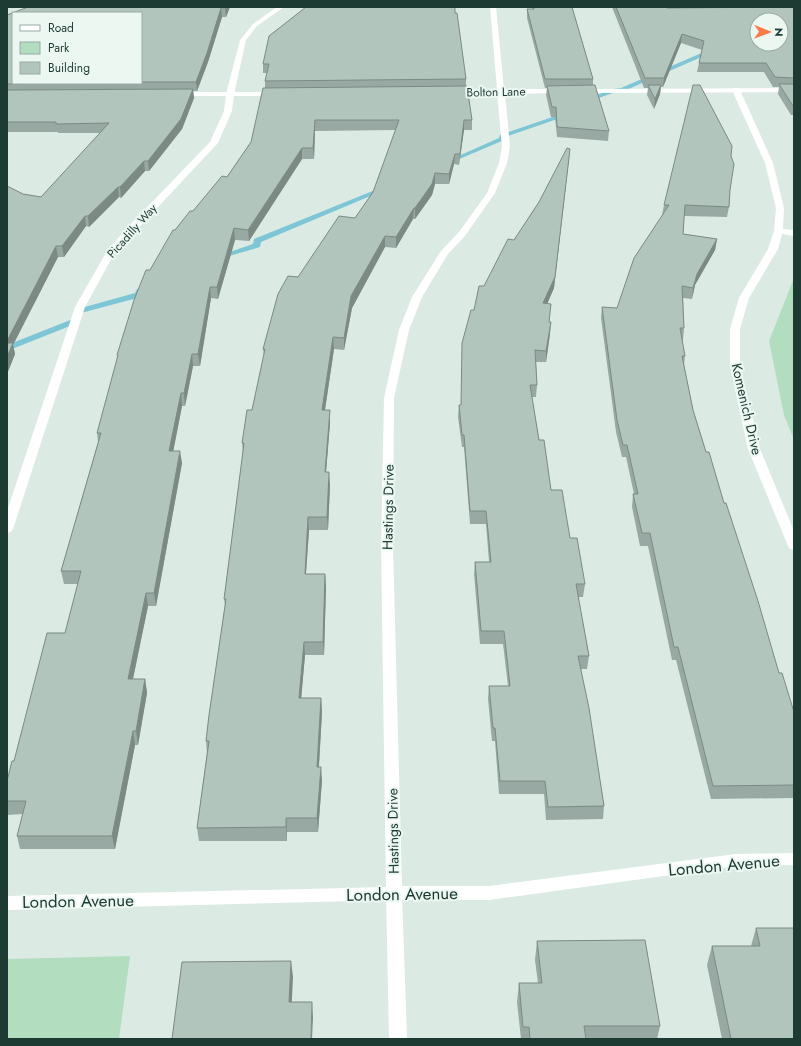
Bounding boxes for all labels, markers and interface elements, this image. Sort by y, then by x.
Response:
legend [12,12,142,84]
north arrow [749,12,789,52]
text: Road [48,19,74,37]
text: N [771,28,787,37]
text: Park [48,39,70,57]
text: Building [48,59,90,77]
street label: Bolton Lane [466,82,526,102]
street label: Picadilly Way [103,199,162,262]
street label: Komenich Drive [727,361,767,457]
street label: Hastings Drive [377,464,399,550]
street label: Hastings Drive [382,788,404,874]
street label: London Avenue [667,848,781,882]
street label: London Avenue [346,881,458,907]
street label: London Avenue [22,888,134,914]

